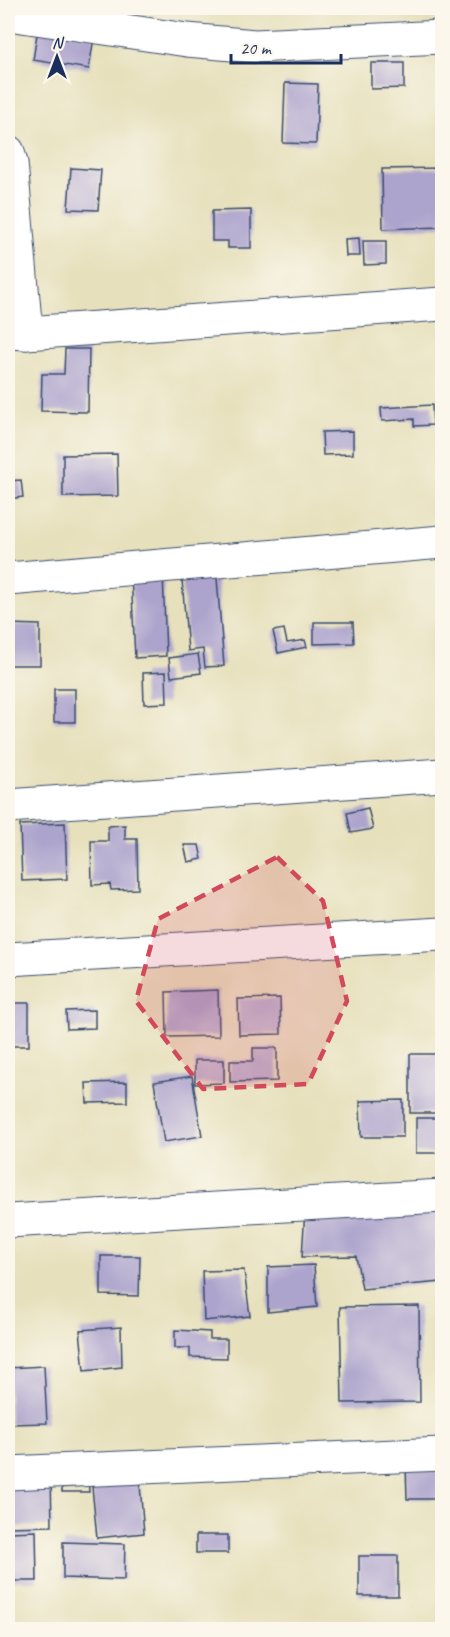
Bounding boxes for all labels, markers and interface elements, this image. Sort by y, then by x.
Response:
north arrow [27,27,87,87]
scale bar [231,27,340,65]
text: N [52,33,65,53]
text: 20 m [240,37,273,59]

